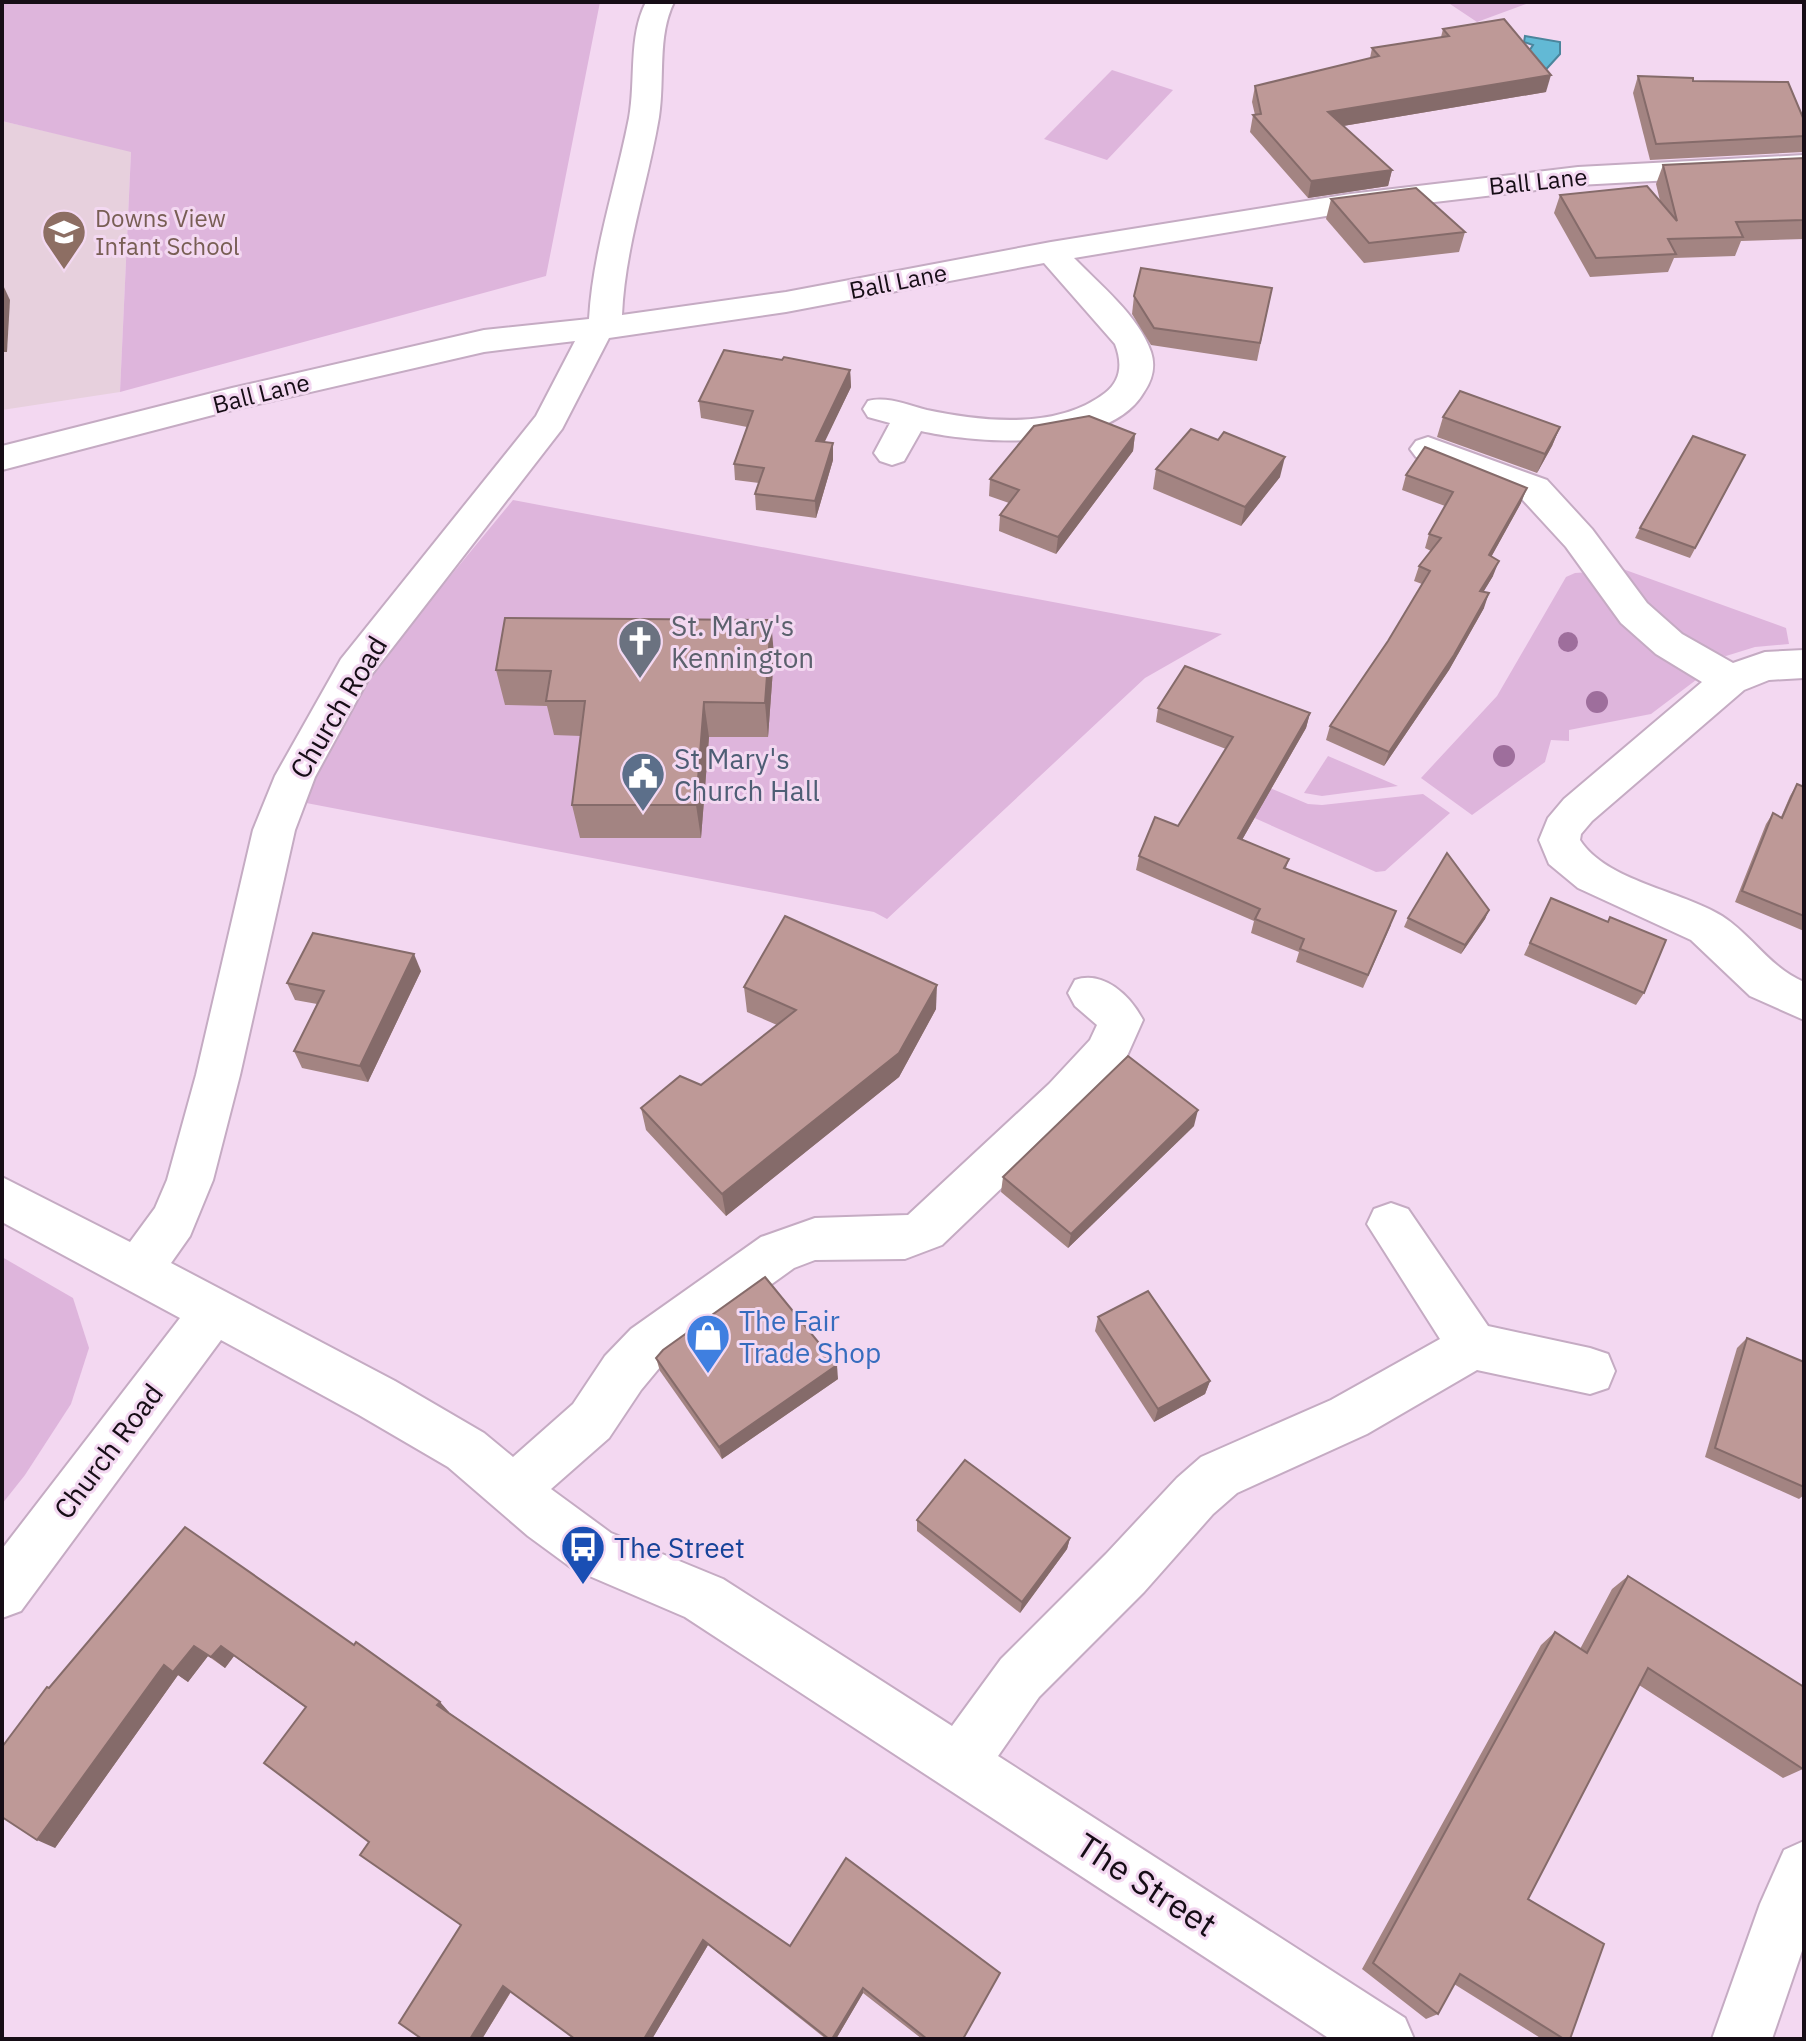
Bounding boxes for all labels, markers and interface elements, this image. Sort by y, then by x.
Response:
street label: Ball Lane [1487,160,1589,202]
place label: Downs View Infant School [95,202,240,262]
school or university icon: Downs View Infant School [40,208,88,271]
street label: Ball Lane [846,256,950,306]
street label: Ball Lane [209,366,313,420]
place label: St. Mary's Kennington [671,607,814,676]
church icon: St. Mary's Kennington [616,617,664,680]
street label: Church Road [281,629,395,785]
place label: St Mary's Church Hall [674,740,820,809]
public building icon: St Mary's Church Hall [619,750,667,813]
place label: The Fair Trade Shop [739,1302,881,1371]
shop icon: The Fair Trade Shop [684,1312,732,1375]
street label: Church Road [45,1376,171,1526]
bus stop icon: The Street [559,1523,607,1586]
place label: The Street [614,1529,745,1566]
street label: The Street [1068,1822,1226,1946]

